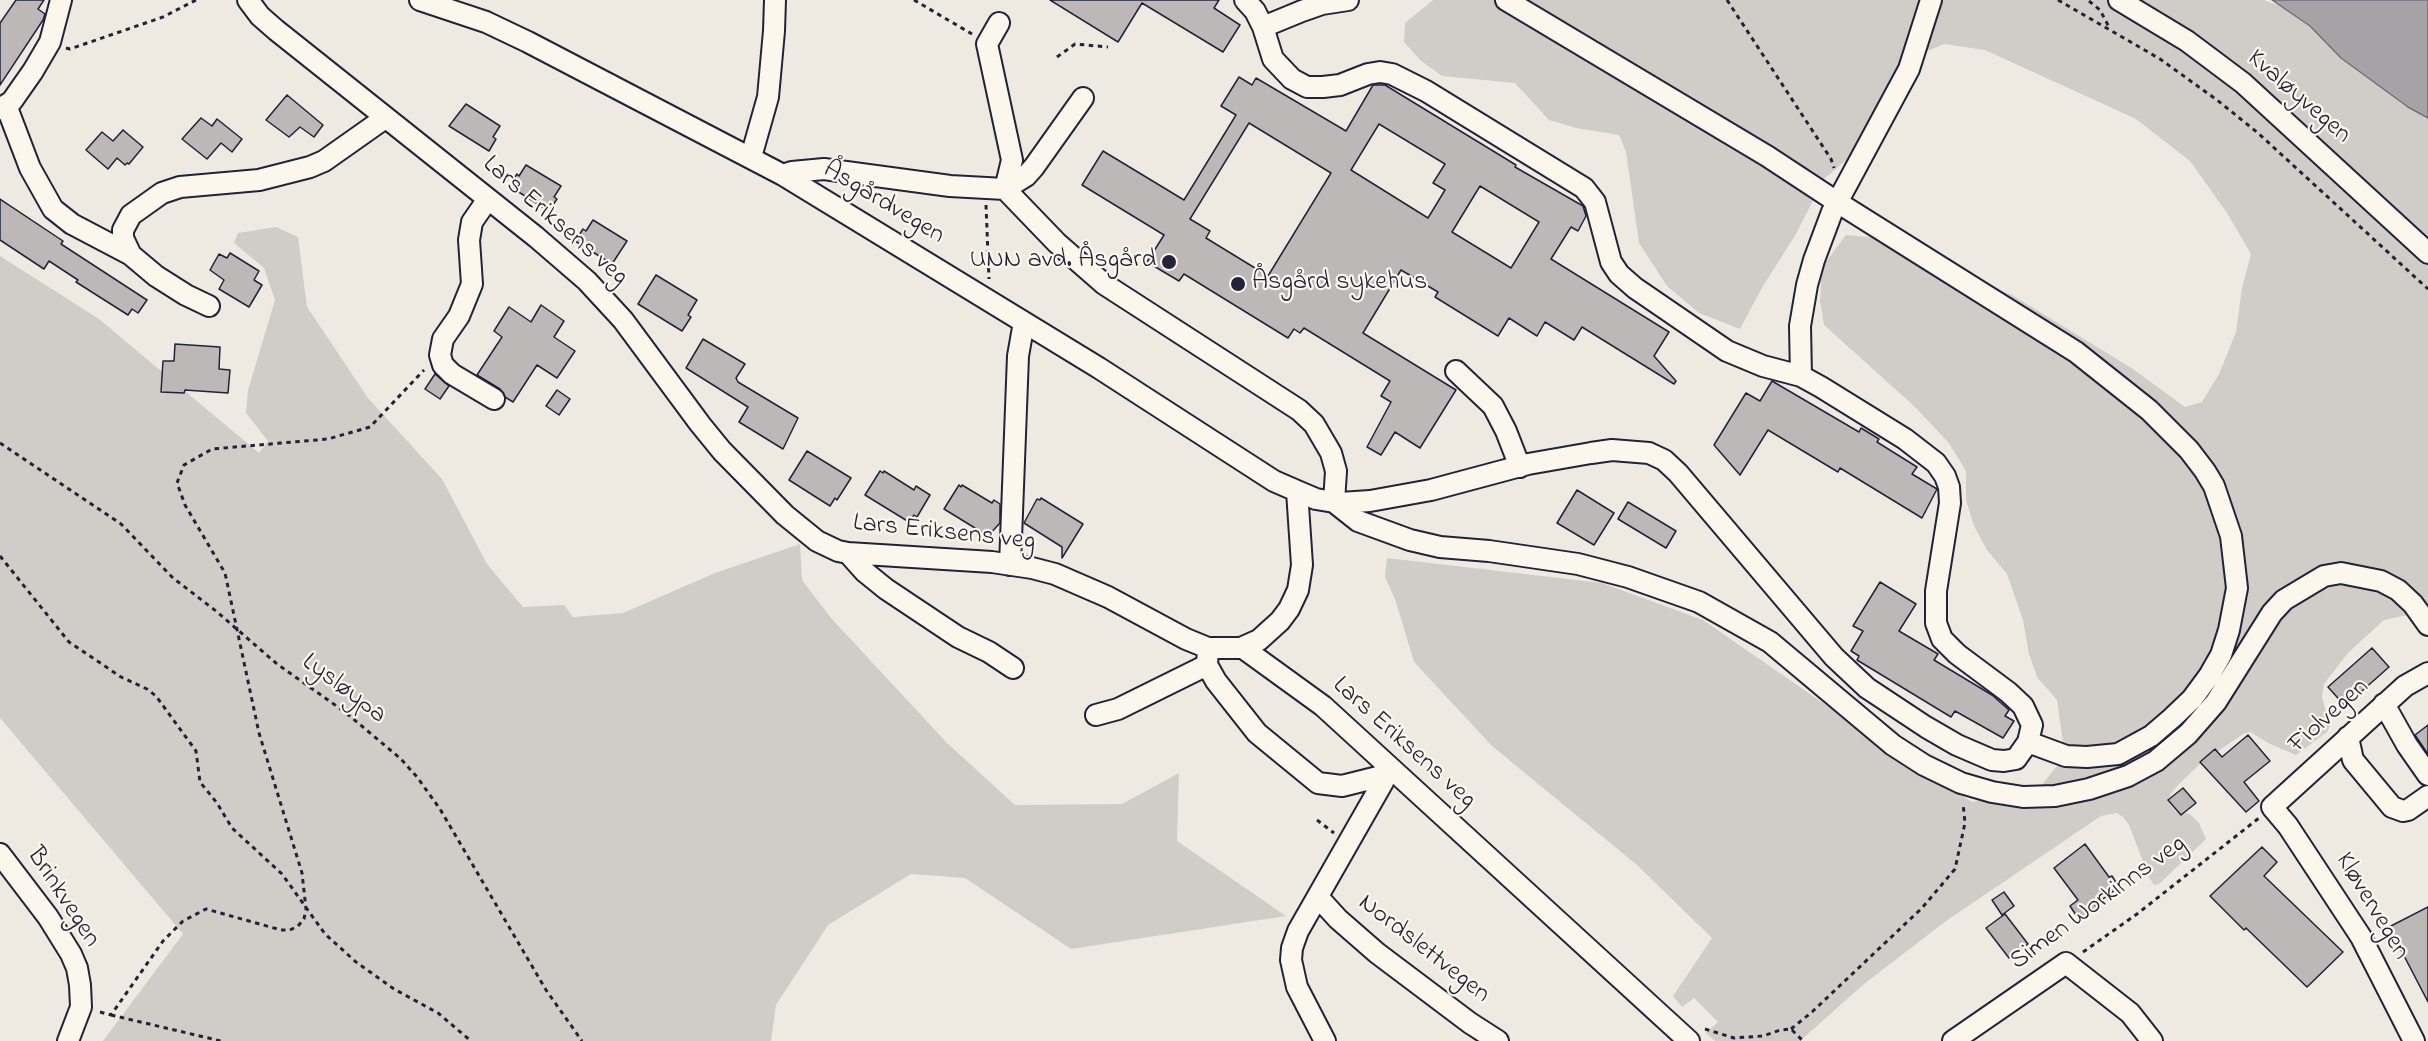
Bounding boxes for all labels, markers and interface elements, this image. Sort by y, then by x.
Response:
street label: Kvaløyvegen [2240,44,2356,152]
street label: Lars Eriksens veg [475,150,633,294]
street label: Åsgårdvegen [817,156,949,252]
place label: UNN avd. Åsgård [970,246,1156,278]
marker: UNN avd. Åsgård [1160,253,1178,271]
place label: Åsgård sykehus [1252,268,1427,300]
marker: Åsgård sykehus [1229,275,1247,293]
street label: Lars Eriksens veg [851,509,1037,559]
street label: Lysløypa [295,648,391,732]
street label: Lars Eriksens veg [1325,671,1481,817]
street label: Fiolvegen [2283,673,2377,761]
street label: Simen Workinns veg [2005,830,2193,978]
street label: Brinkvegen [18,842,106,954]
street label: Kløvervegen [2327,848,2415,966]
street label: Nordslettvegen [1351,889,1495,1011]

